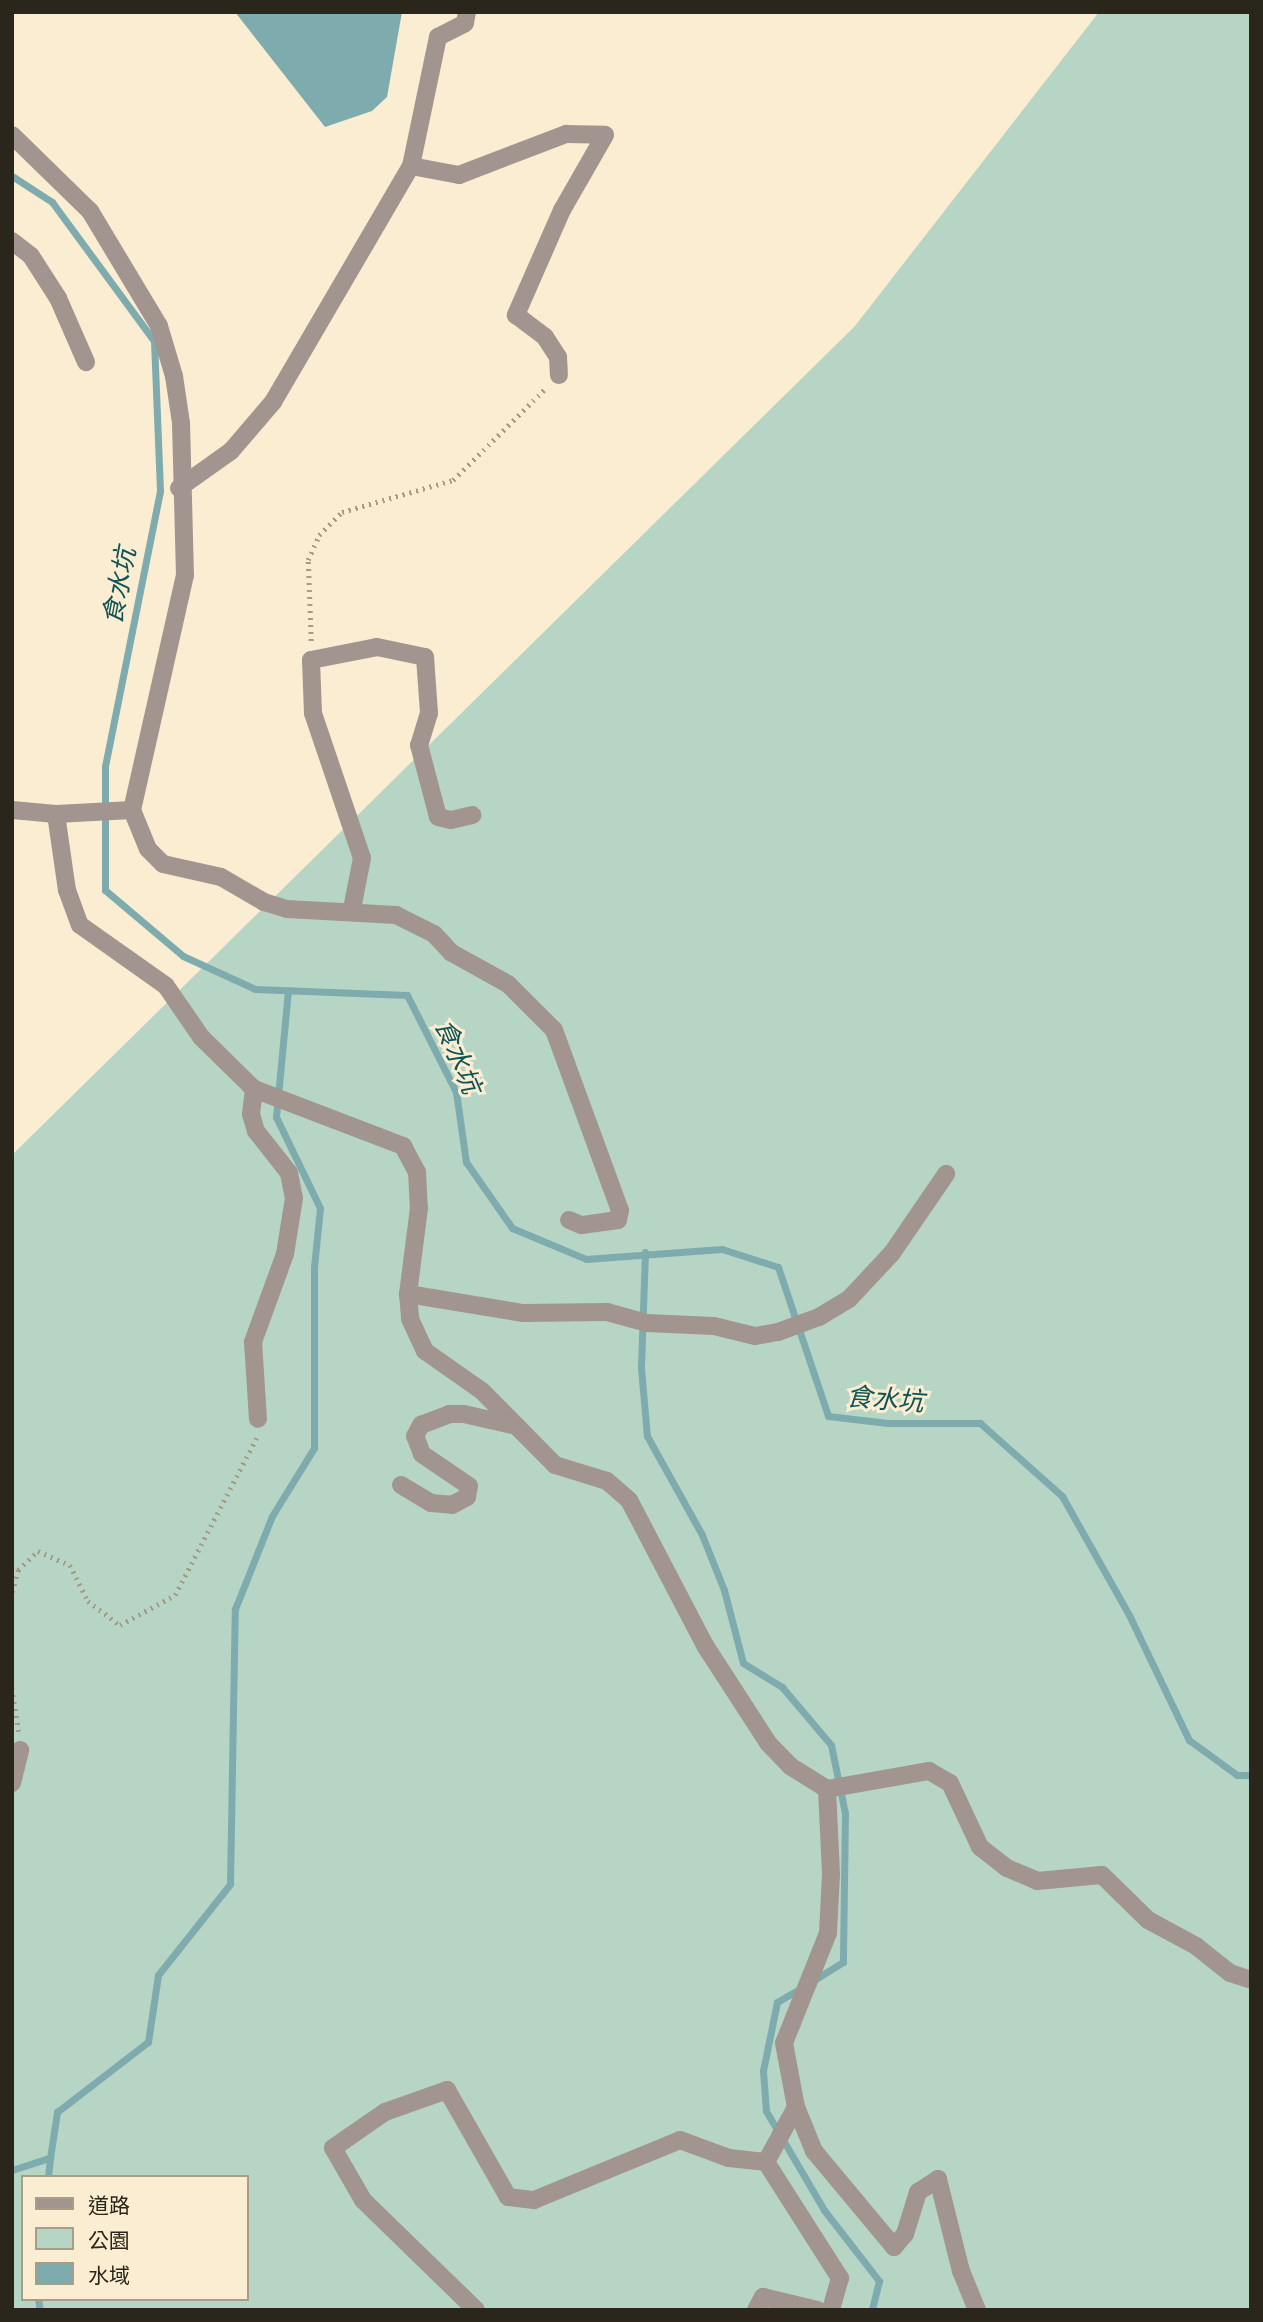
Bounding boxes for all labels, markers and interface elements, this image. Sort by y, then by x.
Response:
water label: 食水坑 [96,545,142,627]
water label: 食水坑 [428,1014,488,1098]
water label: 食水坑 [845,1381,925,1417]
legend [21,2175,248,2301]
text: 道路 [88,2192,130,2218]
text: 公園 [88,2227,130,2253]
text: 水域 [88,2262,130,2288]

